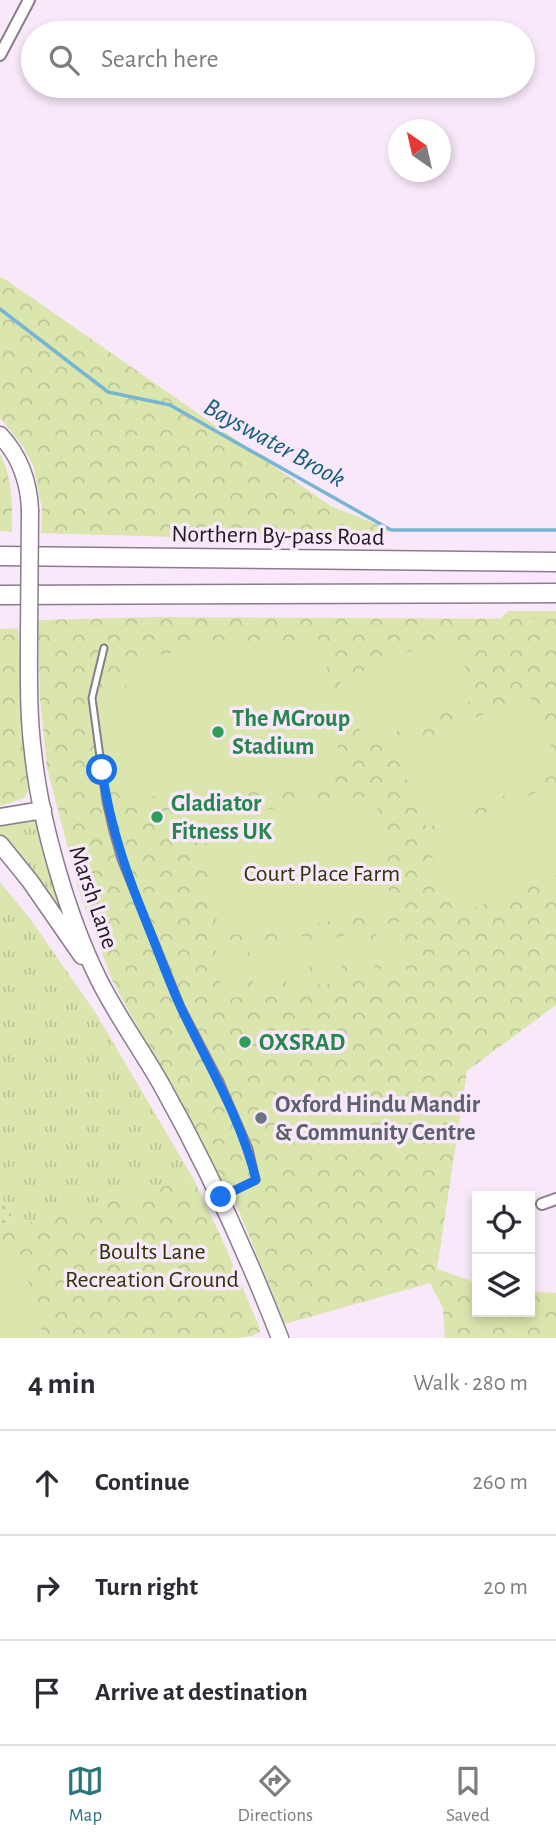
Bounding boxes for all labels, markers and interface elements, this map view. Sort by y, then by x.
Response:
search box [21,21,535,98]
icon: search [45,41,83,79]
text: Search here [101,46,219,72]
north arrow [388,119,451,182]
water label: Bayswater Brook [200,393,349,492]
street label: Northern By-pass Road [171,522,385,550]
place label: The MGroup Stadium [232,707,350,759]
marker: The MGroup Stadium [210,724,226,740]
route start [86,754,117,785]
place label: Gladiator Fitness UK [171,792,273,844]
marker: Gladiator Fitness UK [149,809,165,825]
street label: Marsh Lane [64,843,122,952]
park label: Court Place Farm [244,862,400,886]
place label: OXSRAD [259,1031,345,1055]
marker: OXSRAD [237,1034,253,1050]
place label: Oxford Hindu Mandir & Community Centre [275,1093,481,1145]
marker: Oxford Hindu Mandir & Community Centre [253,1110,269,1126]
route end [205,1181,236,1212]
map controls [472,1191,535,1317]
button: locate [472,1191,535,1254]
park label: Boults Lane Recreation Ground [65,1240,239,1292]
button: layers [472,1254,535,1317]
text: 4 min [28,1369,96,1399]
text: Walk · 280 m [413,1372,528,1395]
icon: ahead [28,1464,66,1502]
text: Continue [95,1469,190,1495]
text: 260 m [472,1471,528,1494]
icon: right [28,1569,66,1607]
text: Turn right [95,1574,198,1600]
text: 20 m [483,1576,528,1599]
icon: arrive [28,1674,66,1712]
text: Arrive at destination [95,1679,308,1705]
tab: Map [66,1762,104,1827]
tab: Directions [237,1762,313,1827]
tab: Saved [446,1762,490,1827]

